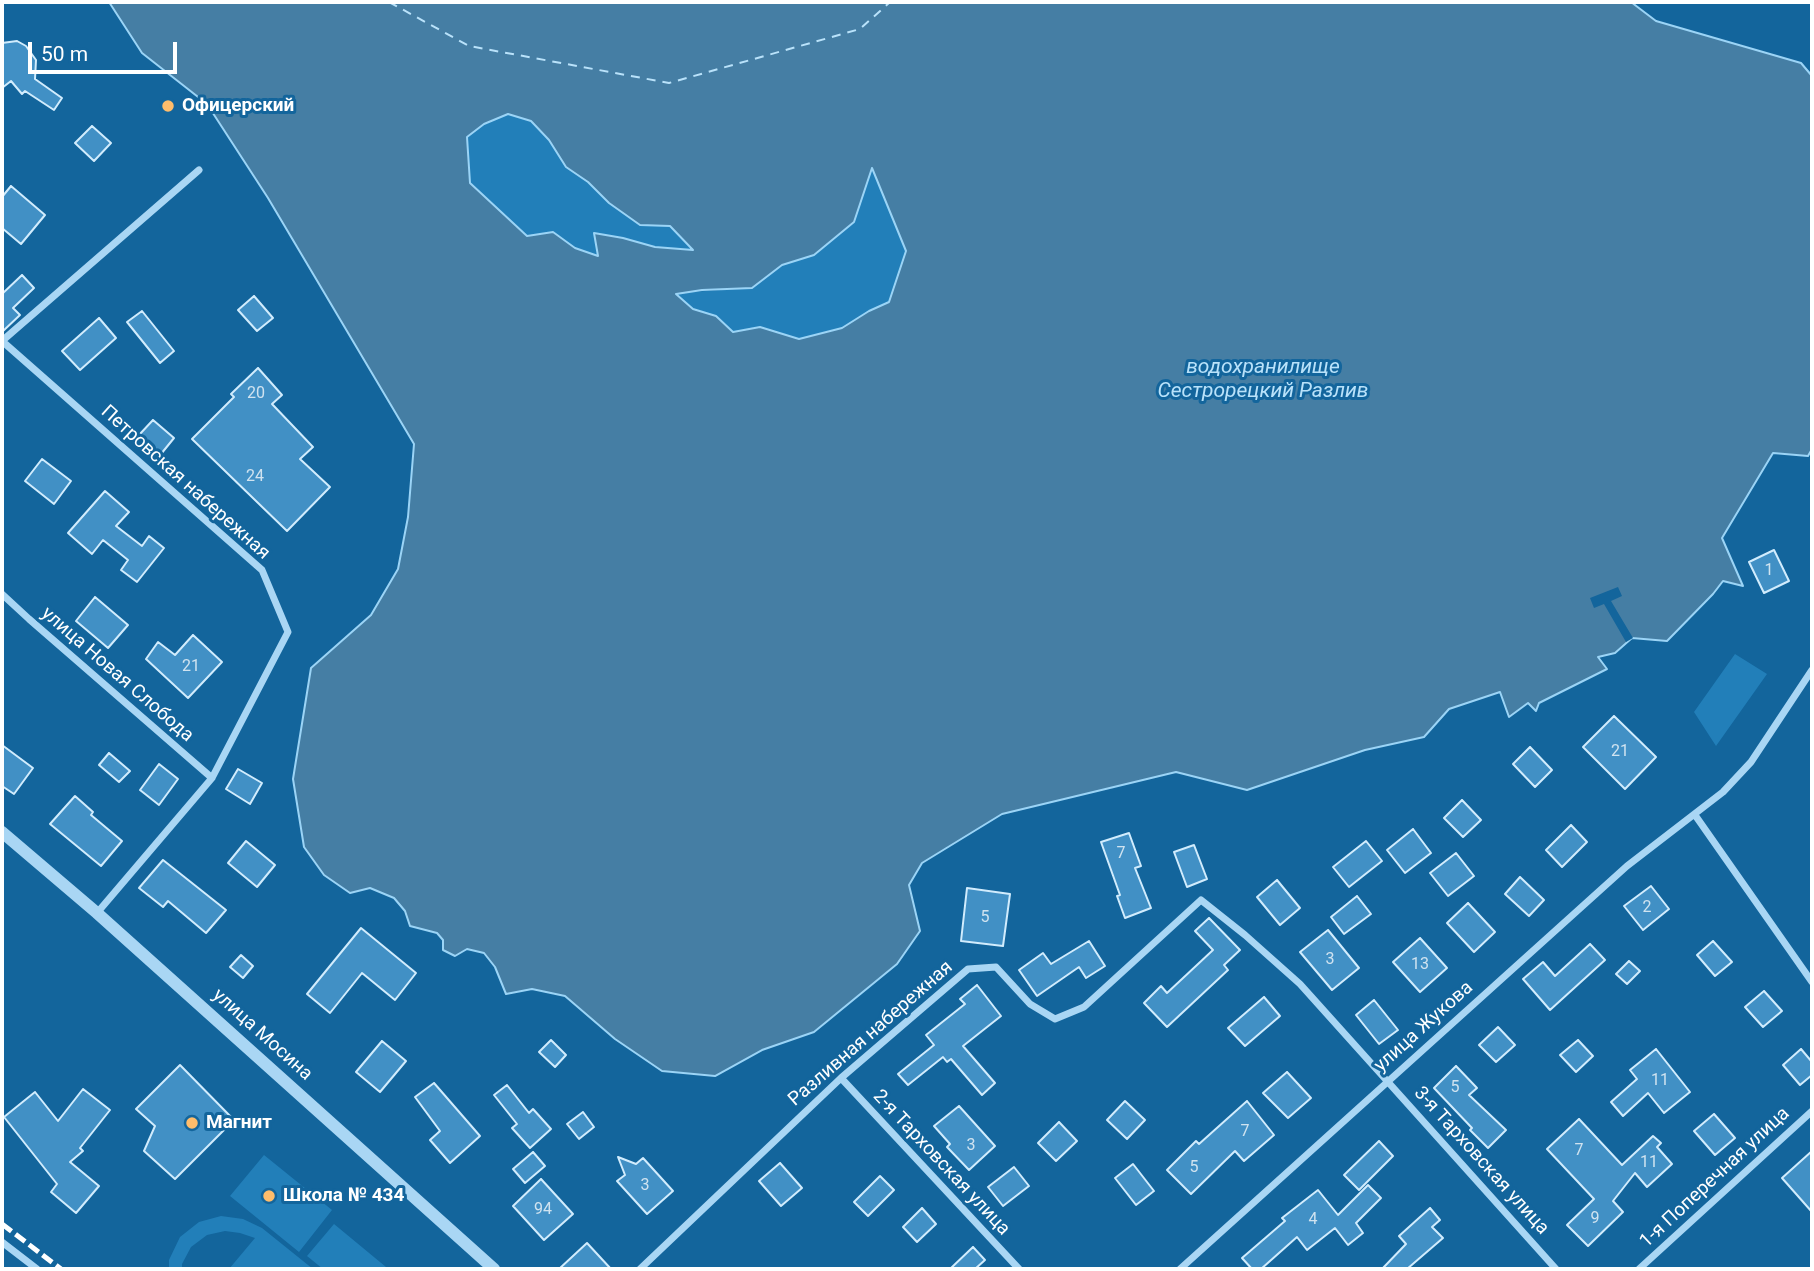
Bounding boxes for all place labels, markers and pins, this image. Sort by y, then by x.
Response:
place label: Офицерский [182,95,294,117]
marker: Офицерский [160,98,176,114]
place label: Магнит [206,1112,272,1134]
marker: Магнит [184,1115,200,1131]
place label: Школа № 434 [283,1185,404,1207]
marker: Школа № 434 [261,1188,277,1204]

